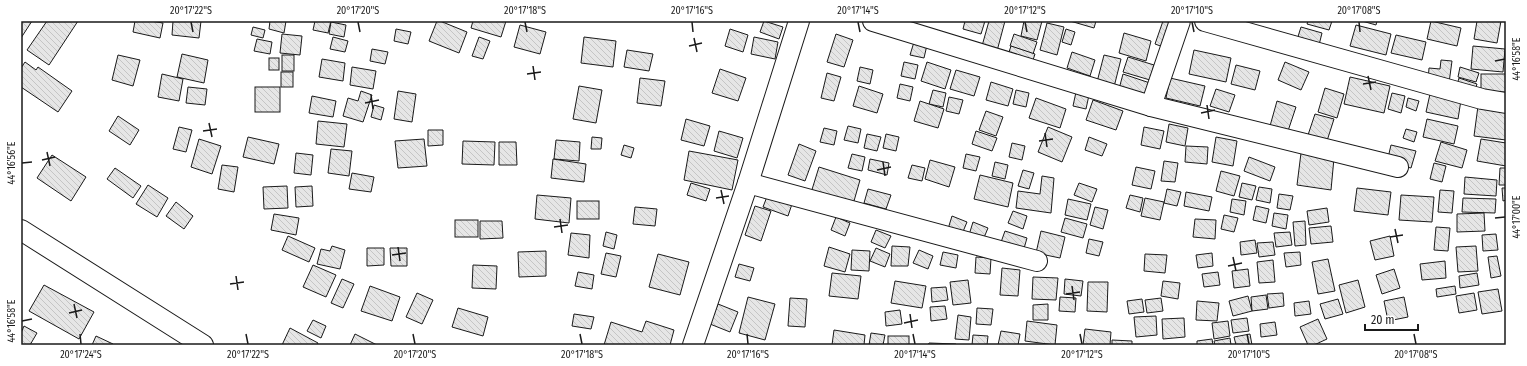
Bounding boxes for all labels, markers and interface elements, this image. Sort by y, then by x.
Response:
text: 20°17'22"S [170,5,212,17]
text: 20°17'20"S [337,5,379,17]
text: 20°17'18"S [504,5,546,17]
text: 20°17'16"S [671,5,713,17]
text: 20°17'14"S [837,5,879,17]
text: 20°17'12"S [1004,5,1046,17]
text: 20°17'10"S [1171,5,1213,17]
text: 20°17'08"S [1337,5,1381,17]
text: 44°16'58"E [1511,37,1523,80]
text: 44°16'56"E [6,141,18,184]
text: 44°17'00"E [1511,195,1523,239]
text: 44°16'58"E [6,299,18,342]
scale bar [1365,306,1418,332]
text: 20 m [1371,313,1395,327]
text: 20°17'24"S [60,349,102,361]
text: 20°17'22"S [227,349,269,361]
text: 20°17'20"S [394,349,436,361]
text: 20°17'18"S [561,349,603,361]
text: 20°17'16"S [727,349,769,361]
text: 20°17'14"S [894,349,936,361]
text: 20°17'12"S [1061,349,1103,361]
text: 20°17'10"S [1228,349,1270,361]
text: 20°17'08"S [1394,349,1438,361]

